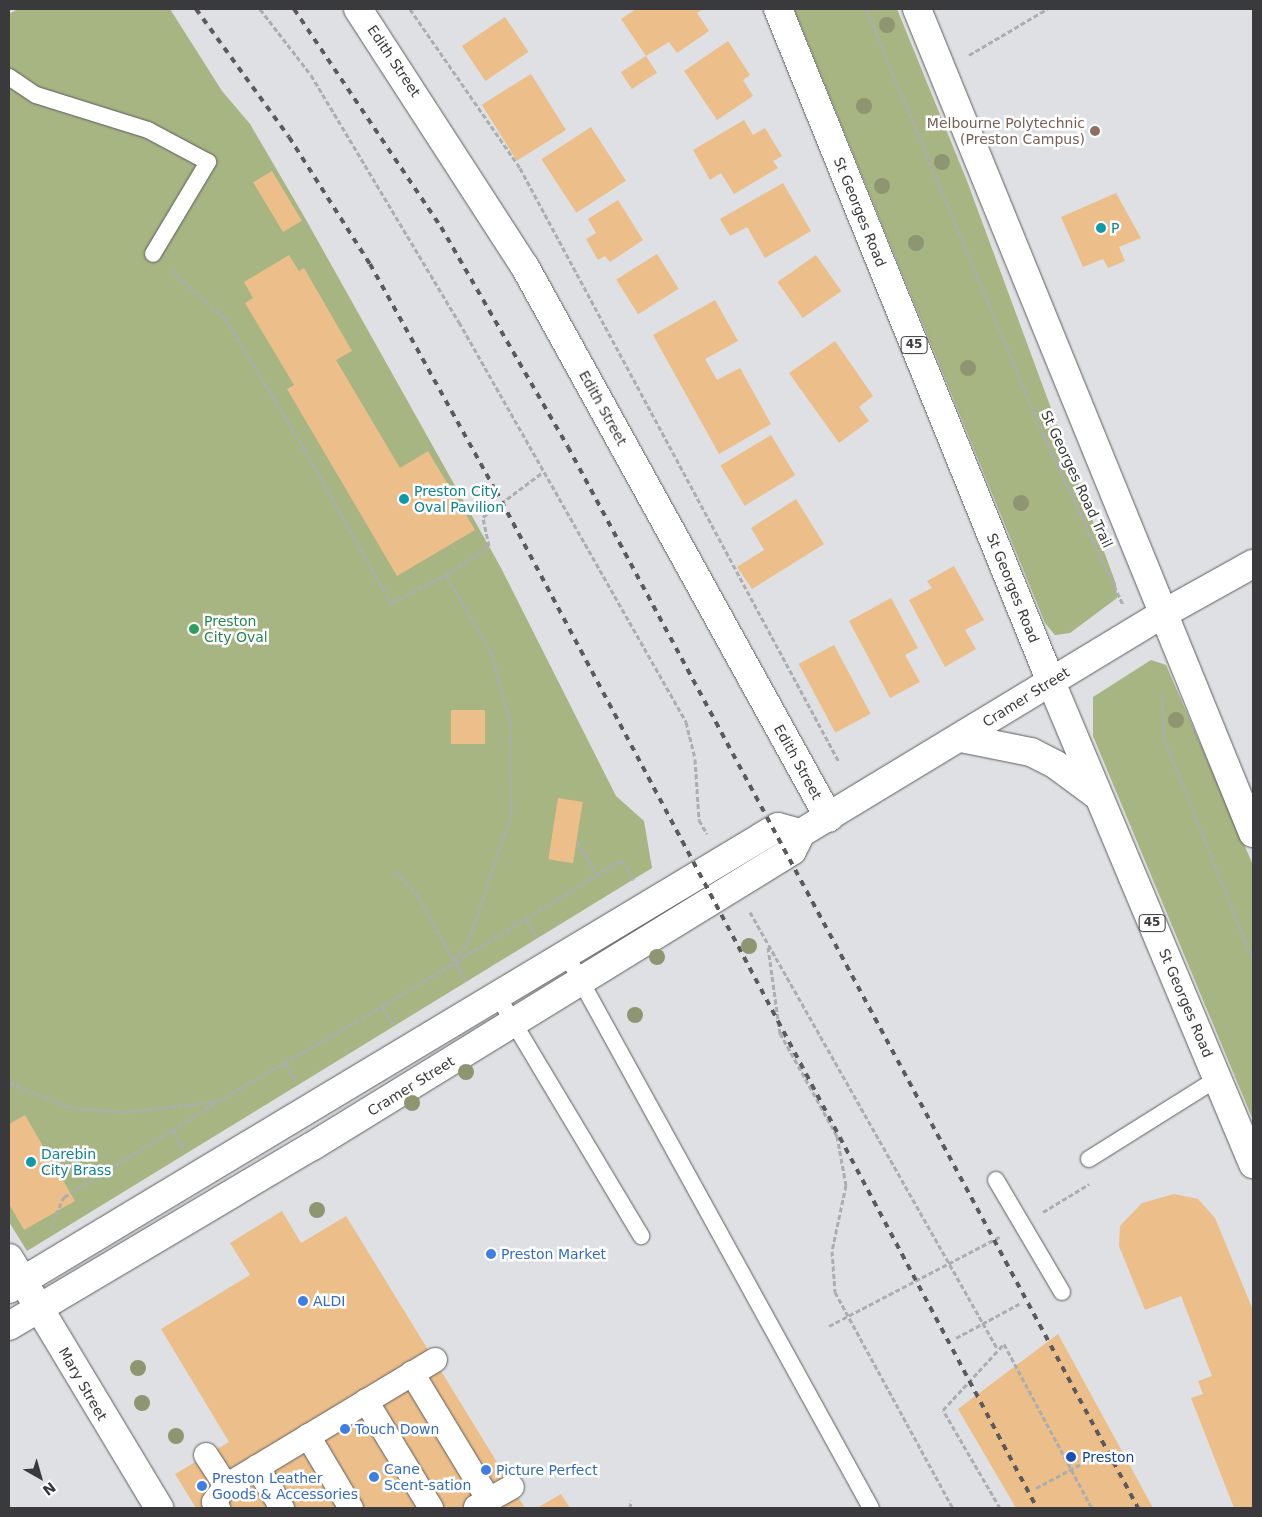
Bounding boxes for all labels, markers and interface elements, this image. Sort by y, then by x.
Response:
street label: Edith Street [364,22,424,100]
place label: Melbourne Polytechnic (Preston Campus) [927,115,1085,148]
marker: Melbourne Polytechnic (Preston Campus) [1089,125,1101,137]
street label: St Georges Road [830,155,890,269]
place label: P [1111,220,1119,236]
marker: P [1095,222,1107,234]
road number: 45 [900,336,928,354]
street label: Edith Street [576,368,630,448]
street label: St Georges Road Trail [1038,408,1116,550]
place label: Preston City Oval Pavilion [414,483,504,516]
marker: Preston City Oval Pavilion [398,493,410,505]
street label: St Georges Road [983,531,1043,645]
place label: Preston City Oval [204,613,268,646]
marker: Preston City Oval [188,623,200,635]
street label: Cramer Street [980,664,1072,730]
street label: Edith Street [771,722,825,802]
road number: 45 [1138,914,1166,932]
street label: St Georges Road [1155,946,1217,1060]
street label: Cramer Street [365,1053,457,1119]
place label: Darebin City Brass [41,1146,111,1178]
marker: Darebin City Brass [25,1156,37,1168]
place label: Preston Market [501,1246,606,1262]
marker: Preston Market [485,1248,497,1260]
place label: ALDI [313,1293,345,1309]
marker: ALDI [297,1295,309,1307]
street label: Mary Street [55,1344,111,1424]
place label: Touch Down [355,1421,439,1437]
marker: Touch Down [339,1423,351,1435]
place label: Preston [1082,1449,1134,1465]
marker: Preston [1064,1450,1078,1464]
north arrow [15,1452,65,1502]
place label: Cane Scent-sation [384,1461,471,1494]
place label: Picture Perfect [496,1462,598,1478]
marker: Picture Perfect [480,1464,492,1476]
place label: Preston Leather Goods & Accessories [212,1470,358,1502]
marker: Cane Scent-sation [368,1471,380,1483]
text: N [40,1479,59,1499]
marker: Preston Leather Goods & Accessories [196,1480,208,1492]

